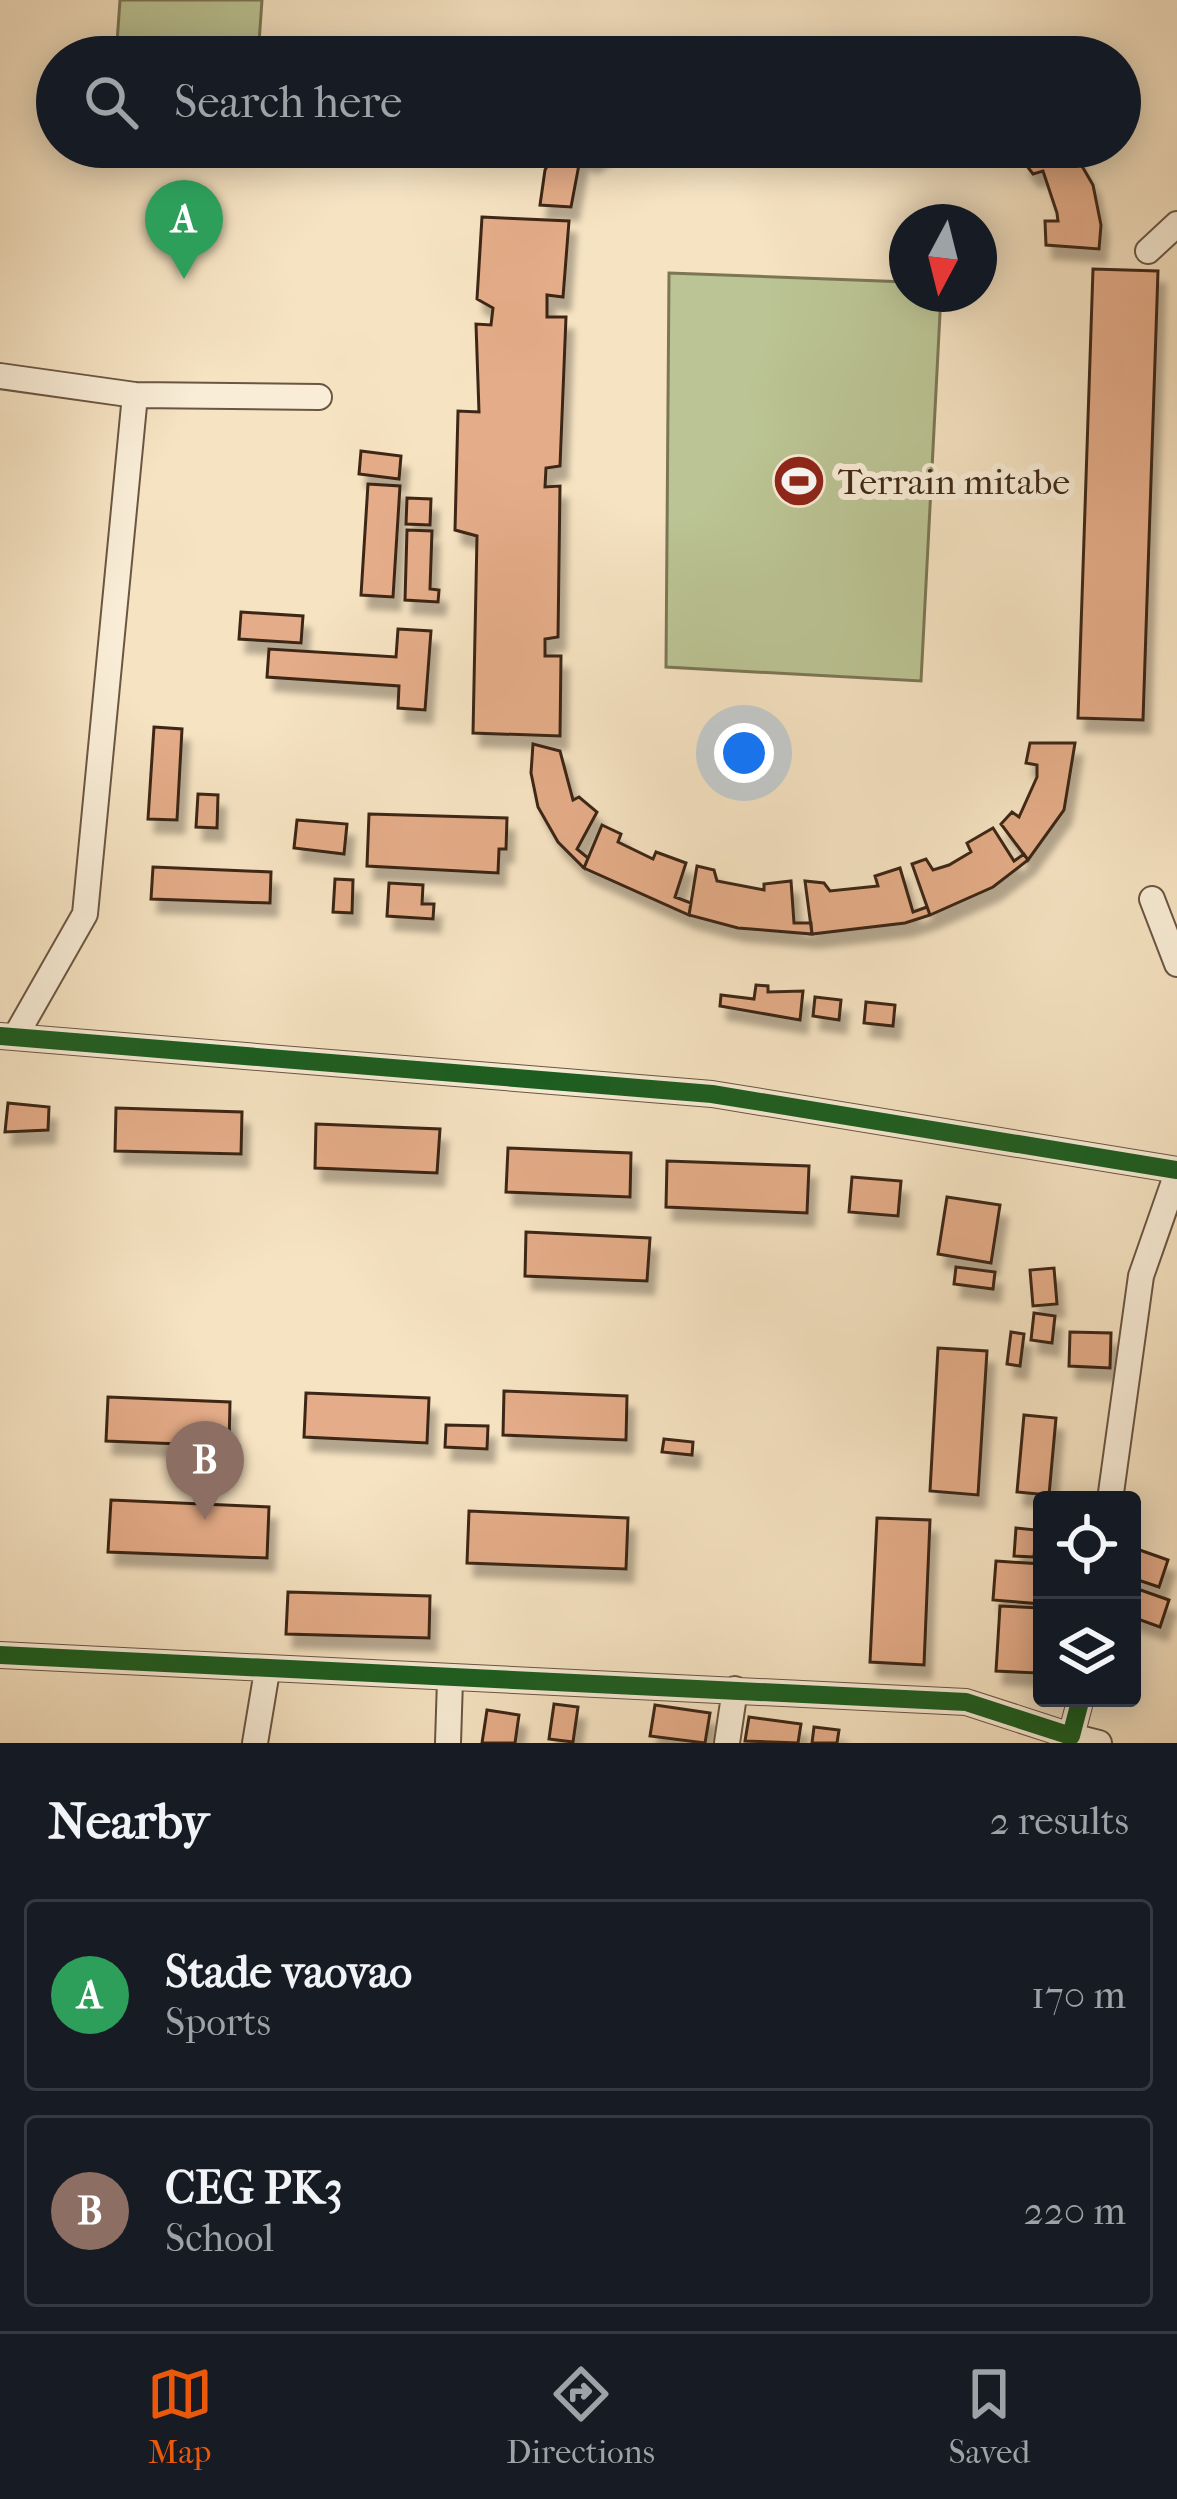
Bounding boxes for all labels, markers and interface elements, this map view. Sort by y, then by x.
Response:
search box [36,36,1141,168]
icon: search [78,69,144,135]
text: Search here [174,76,402,129]
pin: A [145,180,223,279]
north arrow [889,204,997,312]
sports icon: Terrain mitabe [771,453,827,509]
place label: Terrain mitabe [838,461,1070,503]
your location [714,723,774,783]
pin: B [166,1421,244,1520]
map controls [1033,1491,1141,1707]
button: locate [1033,1491,1141,1599]
button: layers [1033,1599,1141,1707]
text: Nearby [48,1791,209,1851]
text: 2 results [990,1798,1129,1844]
text: Stade vaovao [165,1946,412,1999]
text: A [77,1972,103,2018]
text: 170 m [1031,1972,1126,2018]
text: Sports [165,1999,271,2045]
text: CEG PK3 [165,2162,343,2215]
text: B [77,2188,103,2234]
text: 220 m [1024,2188,1126,2234]
text: School [165,2215,274,2261]
tab: Map [147,2361,213,2472]
tab: Directions [506,2361,655,2472]
tab: Saved [948,2361,1030,2472]

